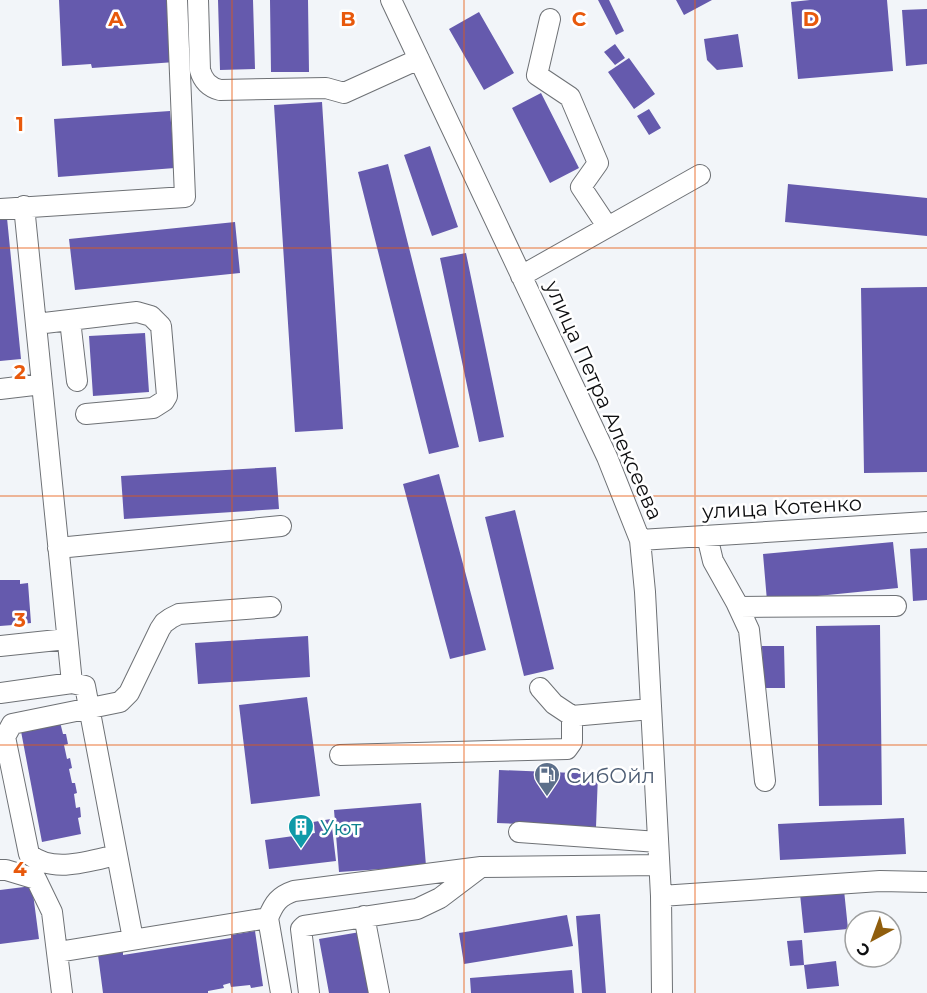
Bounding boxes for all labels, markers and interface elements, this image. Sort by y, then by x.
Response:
text: A [107,7,124,31]
text: B [340,7,356,31]
text: C [572,7,587,31]
text: D [803,7,819,31]
text: 1 [16,112,24,136]
street label: улица Петра Алексеева [539,276,668,523]
text: 2 [14,360,26,384]
street label: улица Котенко [701,490,862,524]
text: 3 [13,608,26,632]
fuel station icon: СибОйл [532,760,562,798]
place label: СибОйл [566,763,655,788]
building icon: Уют [286,812,316,850]
place label: Уют [320,815,361,840]
text: 4 [13,857,27,881]
north arrow [843,909,903,969]
text: С [853,939,874,961]

